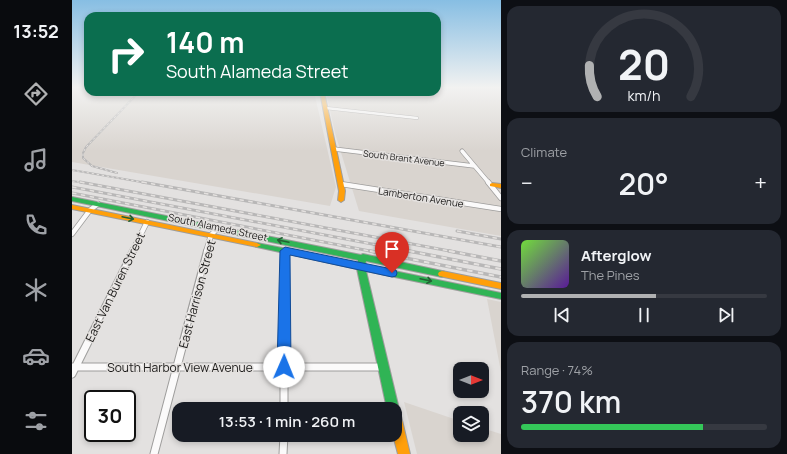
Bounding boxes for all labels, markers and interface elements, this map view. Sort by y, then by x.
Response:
text: 13:52 [13,19,59,43]
text: 140 m [166,23,245,61]
icon: right [100,28,152,80]
text: 20 [618,36,670,92]
text: South Alameda Street [166,59,348,83]
icon: directions [22,80,50,108]
text: km/h [627,86,661,105]
text: Climate [521,143,567,161]
icon: music [22,146,50,174]
street label: South Brant Avenue [362,147,446,169]
text: 20° [618,163,669,204]
text: − [521,168,533,198]
text: + [754,168,767,198]
street label: Lamberton Avenue [377,183,465,211]
street label: South Alameda Street [167,210,269,244]
icon: phone [22,211,50,239]
one-way arrow [121,215,134,223]
street label: East Van Buren Street [81,229,149,345]
pin [375,232,409,273]
one-way arrow [277,237,290,245]
street label: East Harrison Street [174,238,220,350]
icon: arrive [381,238,403,260]
text: Afterglow [581,245,652,266]
text: The Pines [581,266,640,284]
icon: climate [22,276,50,304]
one-way arrow [420,277,433,285]
icon: previous [551,304,573,326]
icon: pause [633,304,655,326]
icon: next [715,304,737,326]
icon: car [22,342,50,370]
position arrow [263,346,305,388]
street label: South Harbor View Avenue [107,359,253,376]
text: Range · 74% [521,361,593,379]
north arrow [453,362,489,398]
map controls [453,362,489,442]
text: 370 km [521,381,621,422]
speed limit sign: 30 [84,390,136,442]
button: layers [453,406,489,442]
icon: filters [22,407,50,435]
text: 13:53 · 1 min · 260 m [219,411,355,432]

